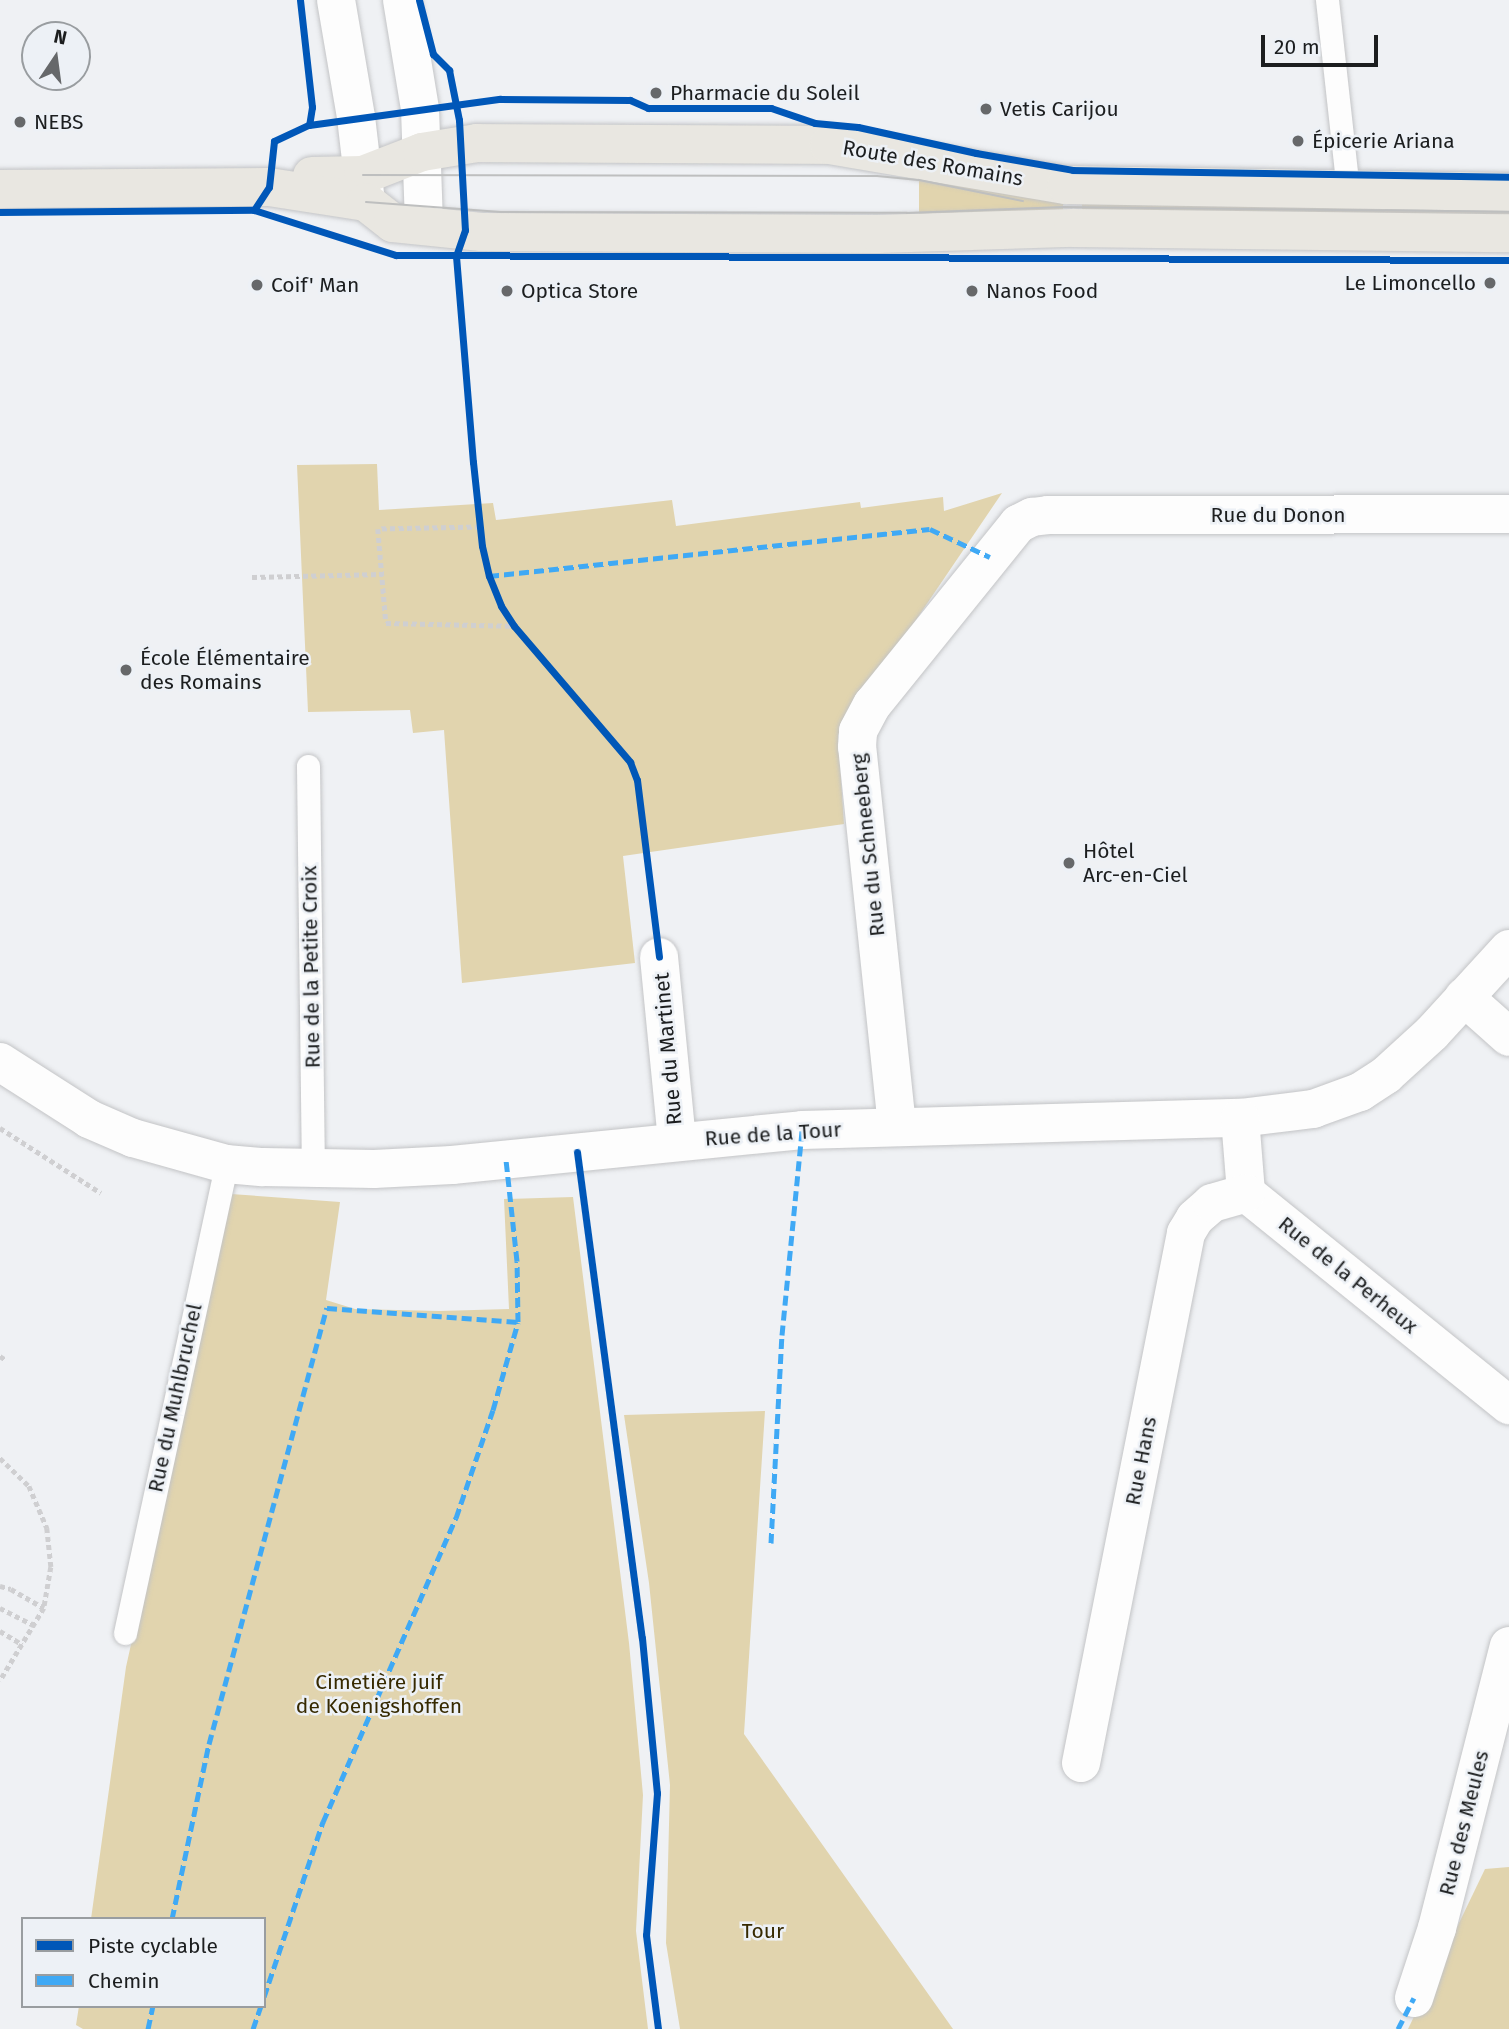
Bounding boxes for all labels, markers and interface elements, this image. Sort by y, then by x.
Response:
north arrow [21,21,91,91]
scale bar [1264,21,1381,65]
text: N [52,24,69,50]
text: 20 m [1274,34,1320,60]
place label: Pharmacie du Soleil [670,80,860,106]
marker: Pharmacie du Soleil [648,85,664,101]
place label: Vetis Carijou [1000,96,1119,122]
marker: Vetis Carijou [978,101,994,117]
place label: NEBS [34,109,83,135]
marker: NEBS [12,114,28,130]
place label: Épicerie Ariana [1312,128,1455,154]
marker: Épicerie Ariana [1290,133,1306,149]
street label: Route des Romains [841,135,1025,191]
place label: Le Limoncello [1345,270,1476,296]
place label: Coif' Man [271,272,359,298]
marker: Le Limoncello [1482,275,1498,291]
marker: Coif' Man [249,277,265,293]
place label: Optica Store [521,278,638,304]
place label: Nanos Food [986,278,1098,304]
marker: Optica Store [499,283,515,299]
marker: Nanos Food [964,283,980,299]
street label: Rue du Donon [1211,502,1345,528]
place label: École Élémentaire des Romains [140,645,310,695]
marker: École Élémentaire des Romains [118,662,134,678]
street label: Rue du Schneeberg [846,752,890,938]
place label: Hôtel Arc-en-Ciel [1083,838,1188,888]
marker: Hôtel Arc-en-Ciel [1061,855,1077,871]
street label: Rue de la Petite Croix [297,865,325,1069]
street label: Rue du Martinet [649,972,687,1126]
street label: Rue de la Tour [704,1117,842,1151]
street label: Rue de la Perheux [1273,1211,1423,1339]
street label: Rue du Muhlbruchel [143,1301,207,1495]
street label: Rue Hans [1120,1415,1162,1507]
park label: Cimetière juif de Koenigshoffen [296,1669,462,1719]
street label: Rue des Meules [1434,1748,1494,1898]
legend [21,1917,266,2008]
park label: Tour [742,1918,784,1944]
text: Piste cyclable [88,1933,218,1959]
text: Chemin [88,1968,160,1994]

